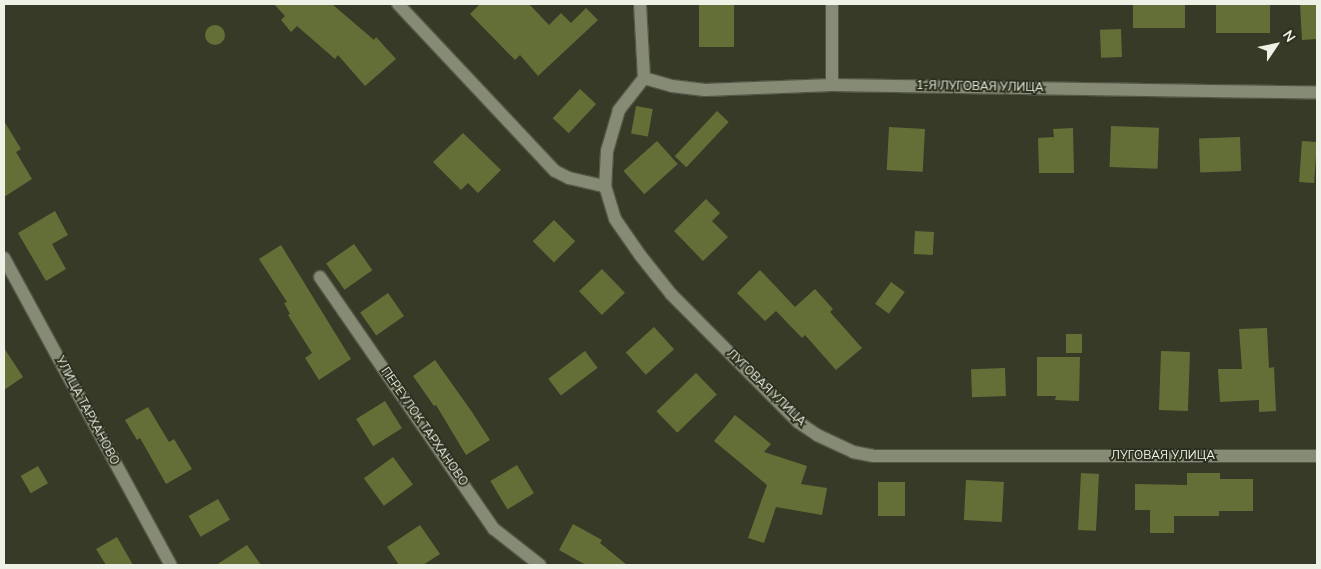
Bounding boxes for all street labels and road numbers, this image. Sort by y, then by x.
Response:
street label: 1-Я ЛУГОВАЯ УЛИЦА [916,79,1044,95]
street label: ЛУГОВАЯ УЛИЦА [724,347,808,429]
street label: УЛИЦА ТАРХАНОВО [52,354,122,468]
street label: ПЕРЕУЛОК ТАРХАНОВО [378,365,470,489]
street label: ЛУГОВАЯ УЛИЦА [1111,449,1215,463]

